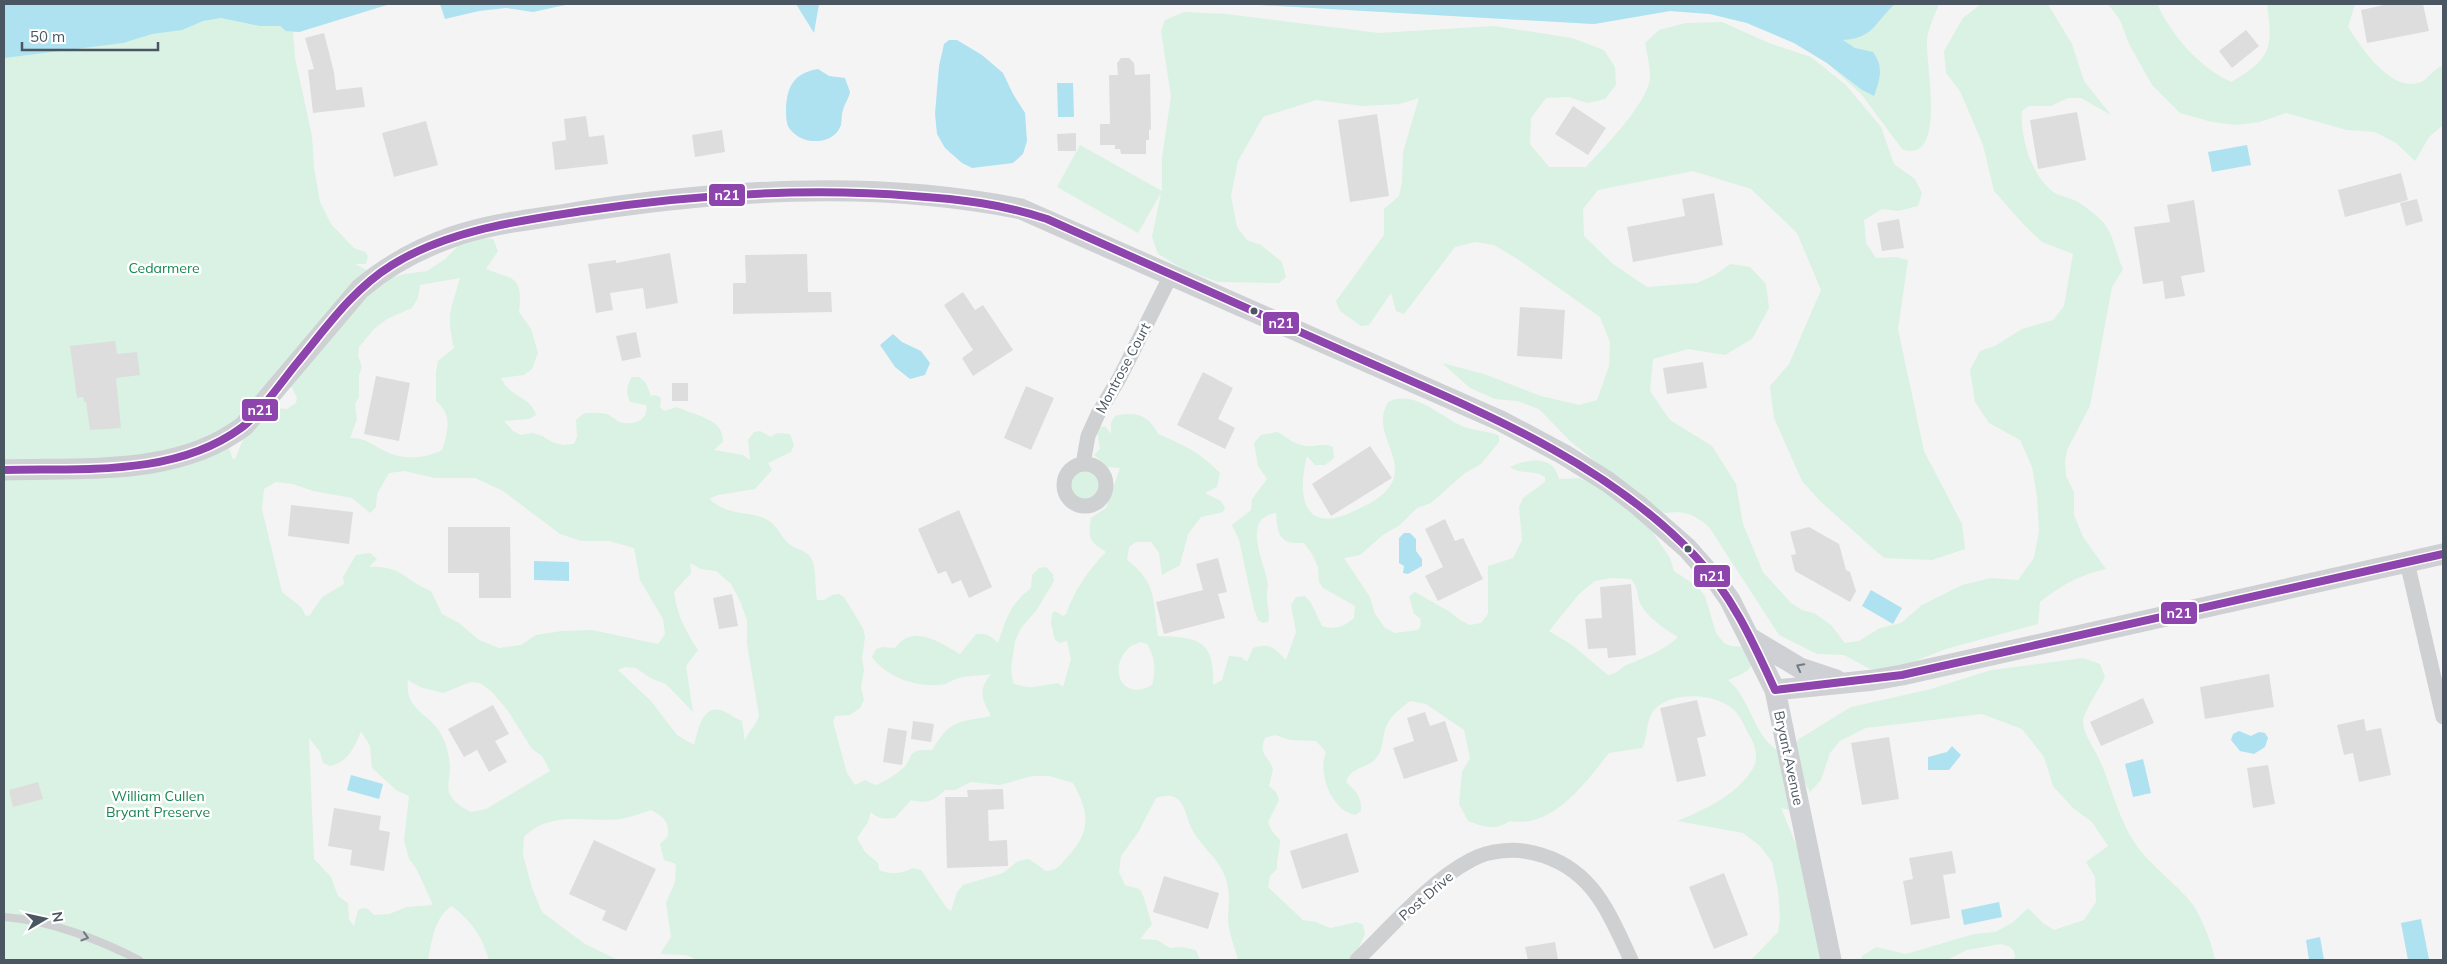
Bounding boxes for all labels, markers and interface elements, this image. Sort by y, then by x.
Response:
scale bar [22,20,159,52]
text: 50 m [30,27,65,46]
line badge: n21 [708,183,746,207]
text: n21 [714,186,740,204]
park label: Cedarmere [128,259,200,277]
unlabelled marker [1249,306,1259,316]
line badge: n21 [1262,311,1300,335]
text: n21 [1268,314,1294,332]
street label: Montrose Court [1092,320,1154,416]
line badge: n21 [241,398,279,422]
text: n21 [247,401,273,419]
unlabelled marker [1683,544,1693,554]
line badge: n21 [1693,564,1731,588]
text: n21 [1699,567,1725,585]
line badge: n21 [2160,601,2198,625]
text: n21 [2166,604,2192,622]
one-way arrow [1796,663,1805,673]
street label: Bryant Avenue [1770,709,1808,807]
park label: William Cullen Bryant Preserve [106,787,210,821]
street label: Post Drive [1395,868,1457,924]
north arrow [20,894,70,944]
text: N [48,910,68,924]
one-way arrow [80,931,89,941]

